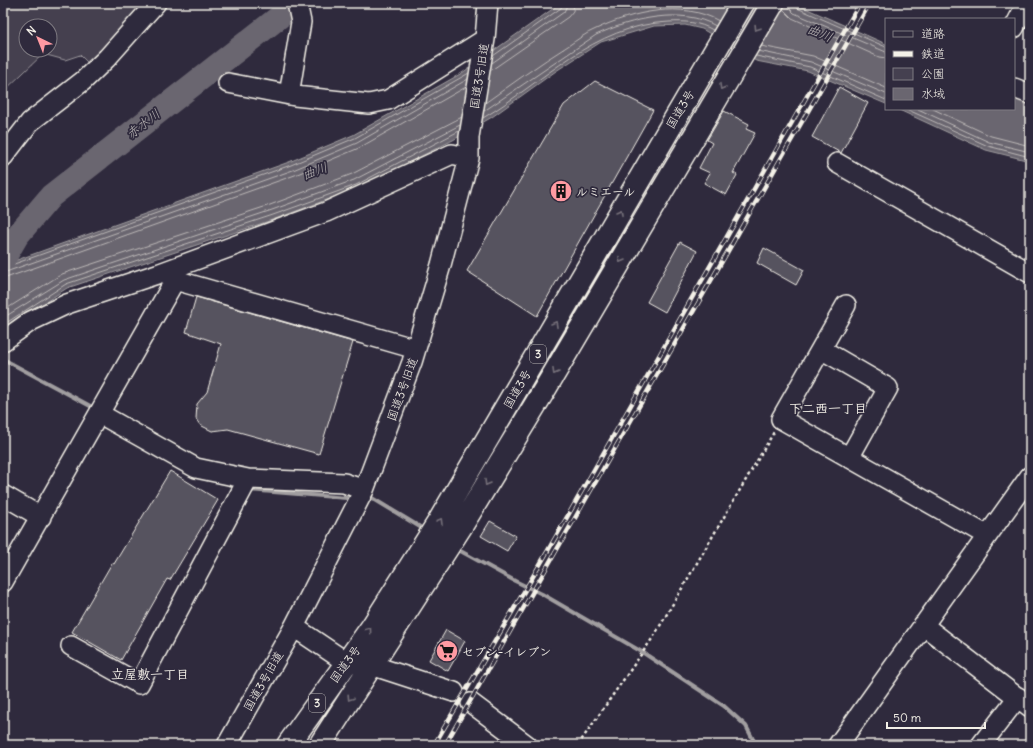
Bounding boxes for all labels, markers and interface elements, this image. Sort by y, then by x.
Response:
north arrow [18,18,58,58]
legend [885,18,1015,110]
water label: 曲川 [805,20,835,46]
text: N [24,23,39,38]
one-way arrow [755,24,762,31]
text: 道路 [921,26,945,41]
street label: 国道3号旧道 [466,42,492,110]
text: 鉄道 [921,46,945,61]
text: 公園 [921,66,945,81]
one-way arrow [719,83,726,91]
text: 水域 [921,86,945,101]
street label: 国道3号 [663,87,697,131]
water label: 赤水川 [122,105,164,143]
water label: 曲川 [300,159,330,183]
building icon: ルミエール [548,178,574,204]
place label: ルミエール [576,184,635,199]
one-way arrow [616,209,623,216]
one-way arrow [618,256,625,263]
one-way arrow [551,321,558,328]
road number: 3 [530,345,546,363]
street label: 国道3号旧道 [384,355,420,423]
street label: 国道3号 [500,367,534,411]
one-way arrow [552,368,559,375]
district label: 下二西一丁目 [789,400,867,417]
one-way arrow [485,479,492,486]
one-way arrow [435,518,442,525]
one-way arrow [364,627,372,634]
supermarket icon: セブン-イレブン [434,638,460,664]
street label: 国道3号 [326,642,364,686]
place label: セブン-イレブン [462,644,551,659]
street label: 国道3号旧道 [240,648,286,714]
district label: 立屋敷一丁目 [111,666,189,683]
road number: 3 [309,694,325,712]
one-way arrow [347,694,354,701]
scale bar [887,704,985,730]
text: 50 m [893,710,922,725]

